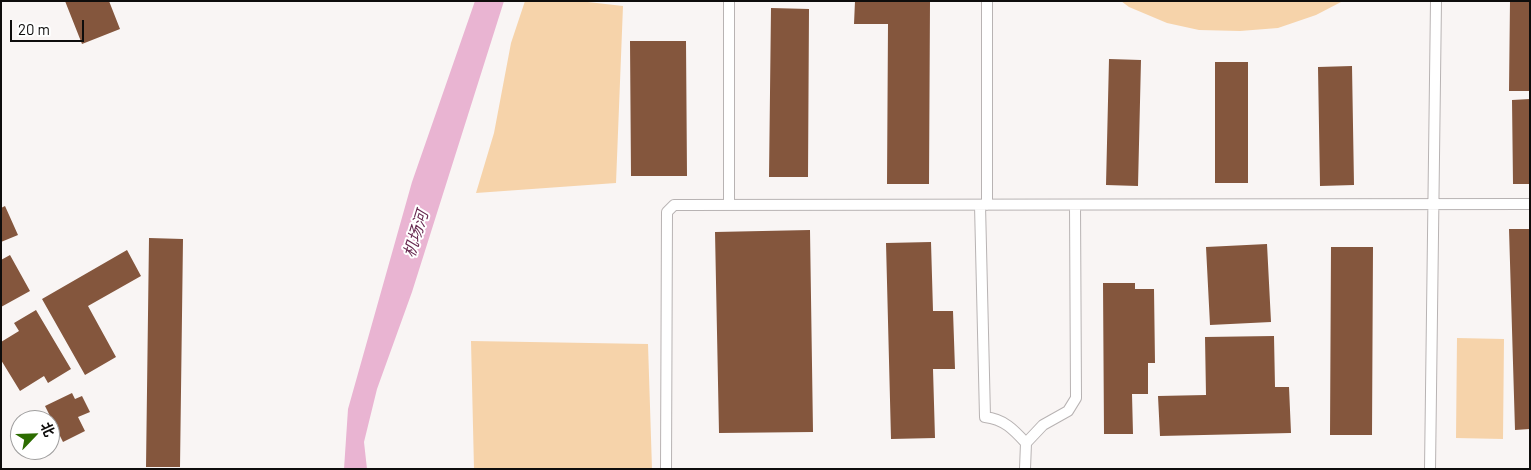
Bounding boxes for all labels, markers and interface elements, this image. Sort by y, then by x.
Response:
scale bar [12,10,86,42]
text: 20 m [18,20,50,38]
water label: 机场河 [400,208,432,260]
north arrow [10,410,60,460]
text: 北 [38,419,59,439]

